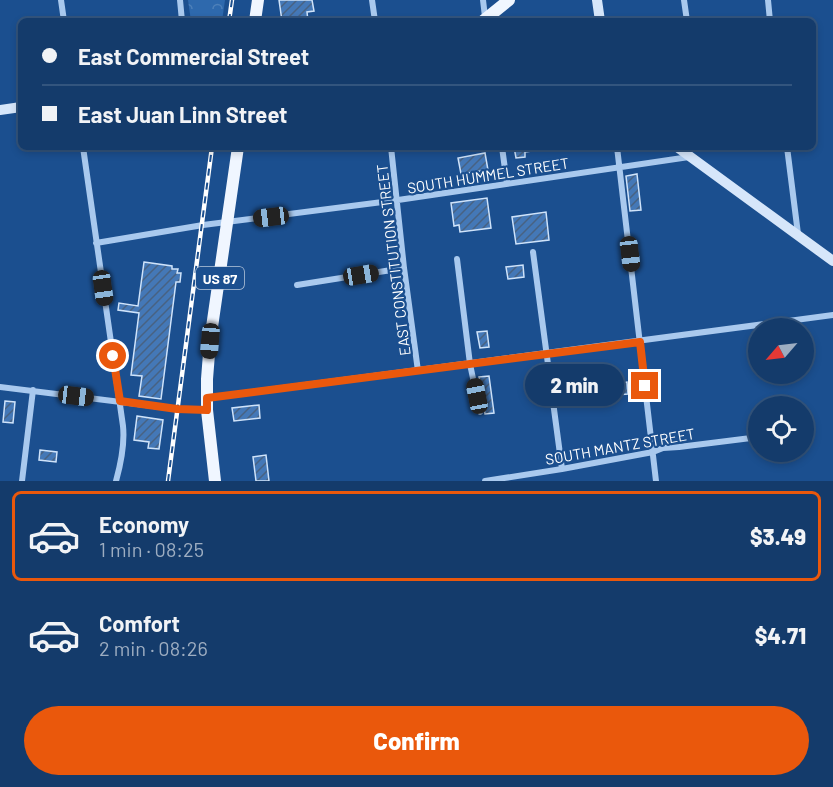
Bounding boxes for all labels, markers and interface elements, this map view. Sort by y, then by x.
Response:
text: East Commercial Street [78,43,309,69]
text: East Juan Linn Street [78,101,288,127]
street label: SOUTH HUMMEL STREET [406,153,570,197]
street label: EAST CONSTITUTION STREET [372,163,414,357]
car [252,206,290,228]
car [619,235,641,273]
car [342,263,380,287]
road number: US 87 [196,267,244,289]
car [92,269,114,307]
north arrow [748,318,814,384]
map controls [748,318,814,462]
car [199,322,221,360]
route start [99,342,126,369]
callout: 2 min [525,365,624,407]
route end [631,372,658,399]
text: 2 min [550,373,599,397]
car [465,377,489,415]
car [57,385,95,407]
button: locate [748,396,814,462]
street label: SOUTH MANTZ STREET [544,424,696,468]
icon: car [27,509,81,563]
text: Economy [99,511,189,537]
text: $3.49 [750,523,806,549]
text: 1 min · 08:25 [99,537,204,561]
icon: car [27,608,81,662]
text: Comfort [99,610,180,636]
text: $4.71 [755,622,806,648]
text: 2 min · 08:26 [99,636,208,660]
button: Confirm [24,706,809,775]

